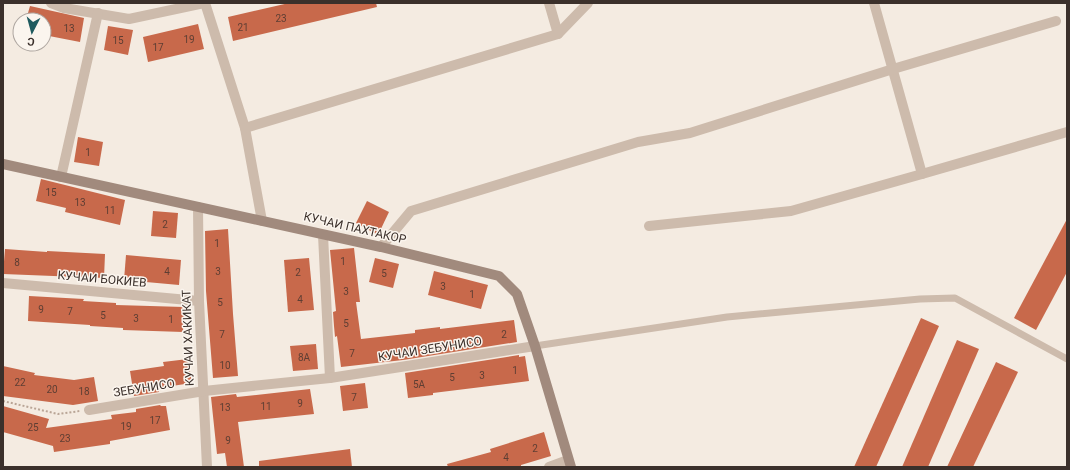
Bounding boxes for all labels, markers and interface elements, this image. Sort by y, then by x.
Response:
north arrow [12,12,52,52]
house number: 23 [275,13,287,24]
house number: 21 [237,22,249,33]
house number: 13 [63,23,75,34]
house number: 19 [183,34,195,45]
text: С [27,35,35,48]
house number: 15 [112,35,124,46]
house number: 17 [152,42,164,53]
house number: 1 [85,147,91,158]
house number: 15 [45,187,57,198]
house number: 13 [74,197,86,208]
house number: 11 [104,205,116,216]
street label: КУЧАИ ПАХТАКОР [302,209,408,247]
house number: 2 [162,219,168,230]
house number: 1 [214,238,220,249]
house number: 1 [340,256,346,267]
house number: 8 [14,257,20,268]
house number: 4 [164,266,170,277]
house number: 3 [215,266,221,277]
house number: 2 [295,267,301,278]
street label: КУЧАИ БОКИЕВ [57,268,147,290]
house number: 5 [381,268,387,279]
house number: 3 [440,281,446,292]
house number: 3 [343,286,349,297]
house number: 1 [469,289,475,300]
street label: КУЧАИ ХАКИКАТ [179,290,197,386]
house number: 4 [297,294,303,305]
house number: 5 [217,297,223,308]
house number: 9 [38,304,44,315]
house number: 7 [67,306,73,317]
house number: 5 [100,310,106,321]
house number: 3 [133,313,139,324]
house number: 1 [168,314,174,325]
house number: 5 [343,318,349,329]
house number: 7 [219,329,225,340]
house number: 2 [501,329,507,340]
street label: КУЧАИ ЗЕБУНИСО [377,334,483,364]
house number: 7 [349,348,355,359]
house number: 8А [298,352,311,363]
house number: 10 [219,360,231,371]
house number: 1 [512,365,518,376]
house number: 3 [479,370,485,381]
house number: 5 [449,372,455,383]
street label: ЗЕБУНИСО [112,376,176,400]
house number: 22 [14,377,26,388]
house number: 5А [413,379,426,390]
house number: 20 [46,384,58,395]
house number: 18 [78,386,90,397]
house number: 7 [351,392,357,403]
house number: 9 [297,398,303,409]
house number: 11 [260,401,272,412]
house number: 13 [219,402,231,413]
house number: 17 [149,415,161,426]
house number: 19 [120,421,132,432]
house number: 25 [27,422,39,433]
house number: 23 [59,433,71,444]
house number: 9 [225,435,231,446]
house number: 2 [532,443,538,454]
house number: 4 [503,452,509,463]

